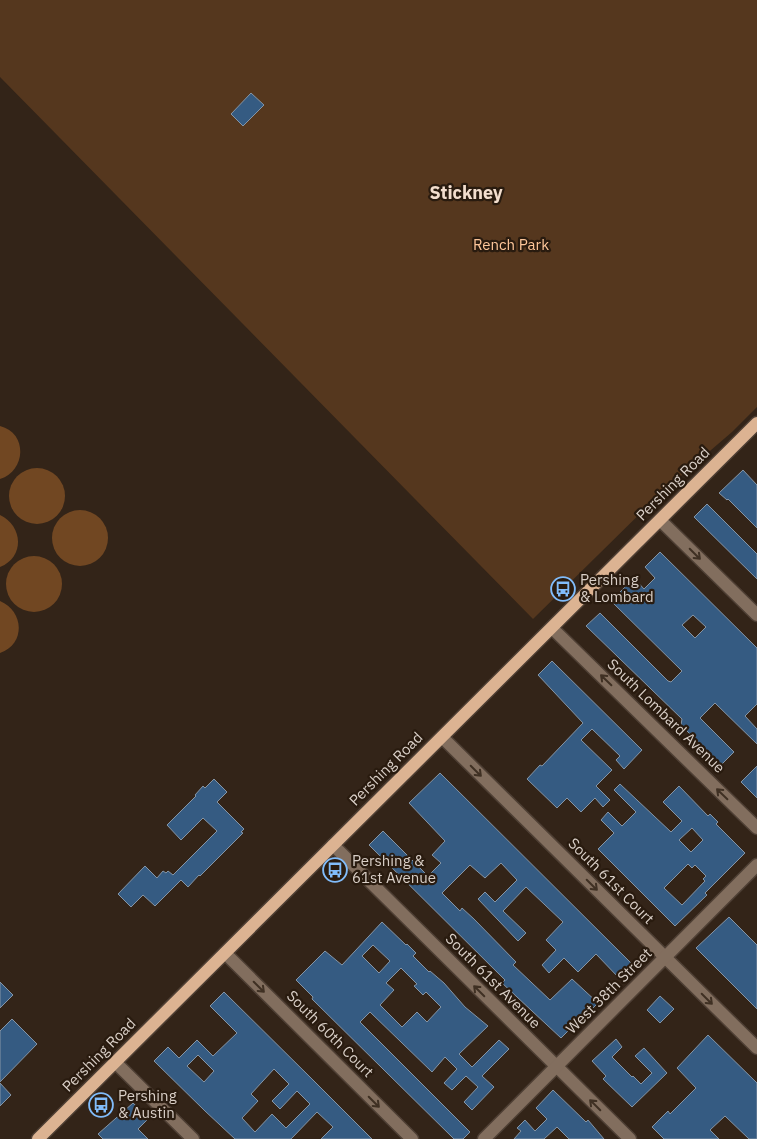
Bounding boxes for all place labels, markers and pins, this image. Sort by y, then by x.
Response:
place label: Pershing & Lombard [580,570,654,606]
bus stop icon: Pershing & Lombard [550,576,576,602]
place label: Pershing & 61st Avenue [352,851,436,887]
bus stop icon: Pershing & 61st Avenue [322,857,348,883]
place label: Pershing & Austin [118,1086,177,1122]
bus stop icon: Pershing & Austin [88,1092,114,1118]

